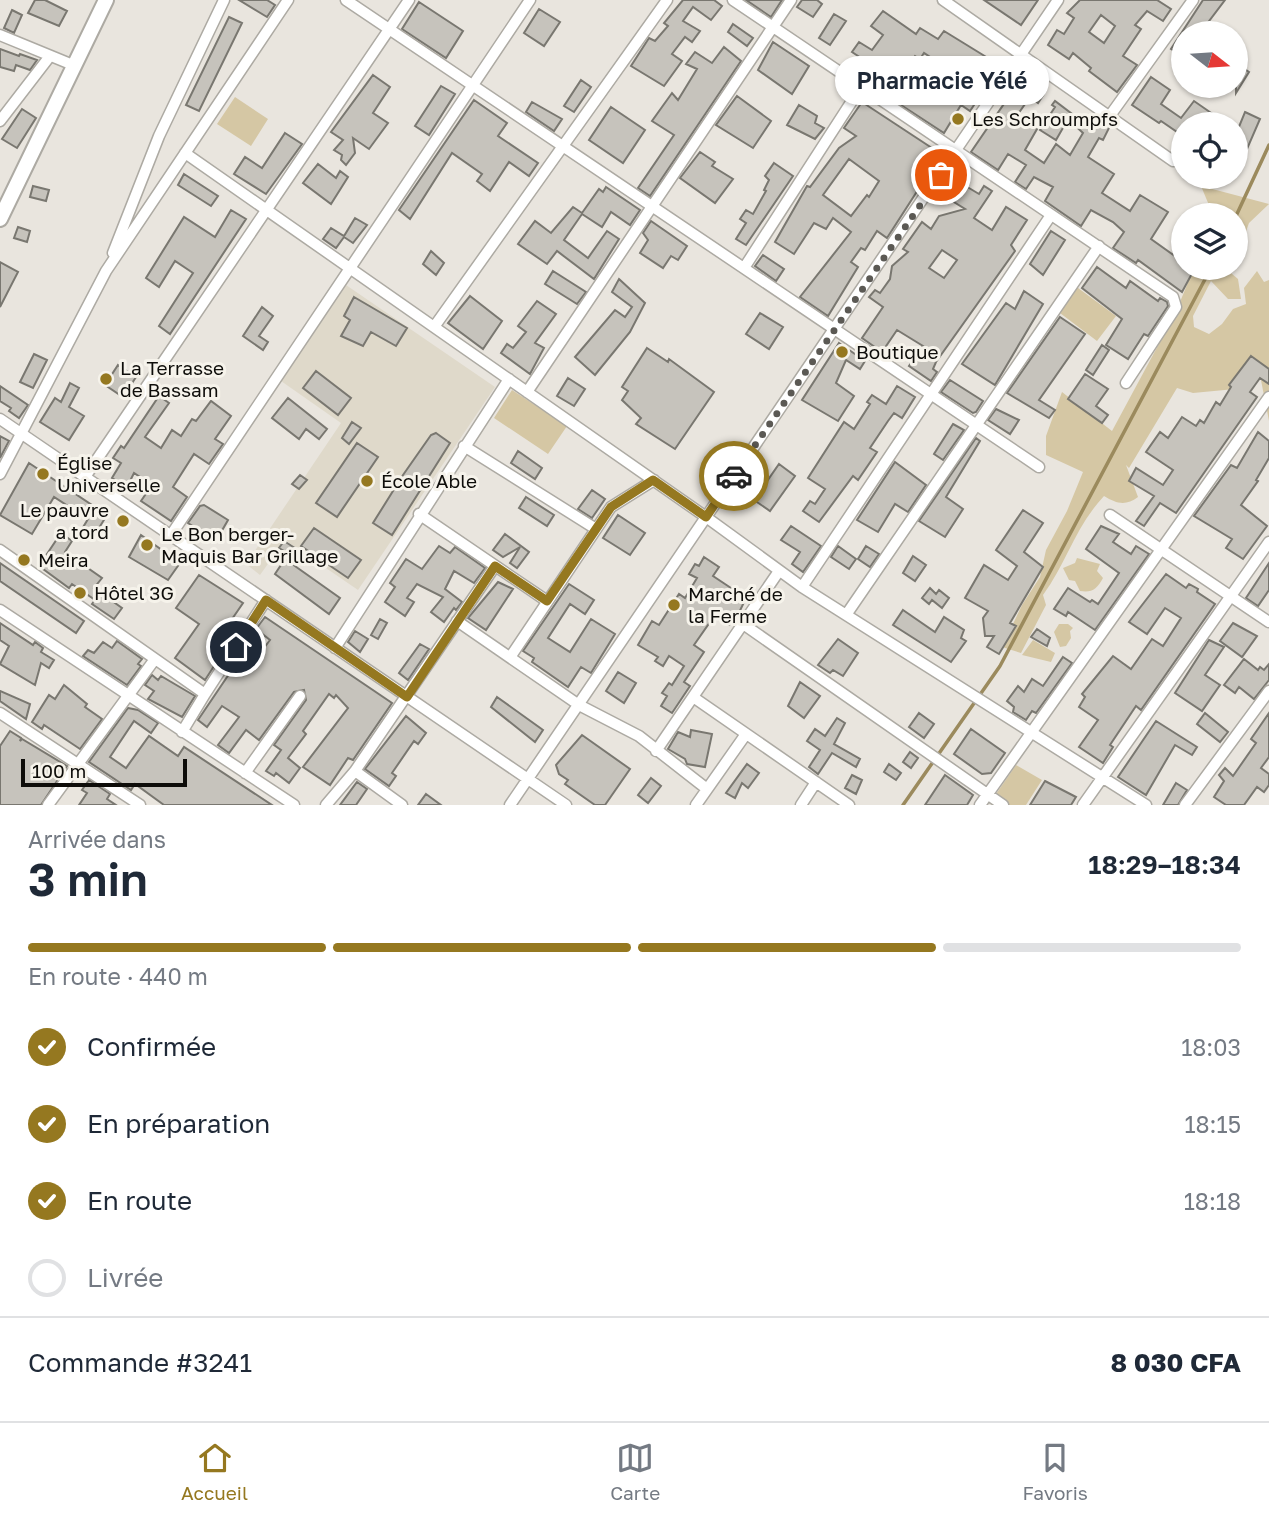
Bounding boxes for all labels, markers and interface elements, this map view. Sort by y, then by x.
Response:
north arrow [1171,21,1248,98]
map controls [1171,21,1248,280]
callout: Pharmacie Yélé [834,56,1048,105]
text: Pharmacie Yélé [857,66,1027,94]
place label: Les Schroumpfs [972,107,1118,130]
marker: Les Schroumpfs [950,111,966,127]
button: locate [1171,112,1248,189]
pin [911,145,971,205]
icon: bag [922,156,960,194]
button: layers [1171,203,1248,280]
place label: Boutique [856,340,939,363]
marker: Boutique [834,344,850,360]
place label: La Terrasse de Bassam [120,356,224,401]
marker: La Terrasse de Bassam [98,371,114,387]
courier [699,441,769,511]
place label: Église Universelle [57,451,160,496]
icon: car [715,457,753,495]
marker: Église Universelle [35,466,51,482]
place label: École Able [381,469,477,492]
marker: École Able [359,473,375,489]
place label: Le pauvre a tord [20,498,109,543]
marker: Le pauvre a tord [115,513,131,529]
place label: Le Bon berger- Maquis Bar Grillage [161,522,338,567]
marker: Le Bon berger- Maquis Bar Grillage [139,537,155,553]
place label: Meira [38,548,88,571]
marker: Meira [16,552,32,568]
place label: Hôtel 3G [94,581,174,604]
place label: Marché de la Ferme [688,582,783,627]
marker: Hôtel 3G [72,585,88,601]
marker: Marché de la Ferme [666,597,682,613]
pin [206,617,266,677]
icon: home [217,628,255,666]
scale bar [21,756,187,788]
text: 100 m [32,759,86,782]
text: Arrivée dans [28,825,166,853]
text: 18:29–18:34 [1088,849,1241,880]
text: 3 min [28,851,148,906]
text: En route · 440 m [28,962,208,990]
icon: check [28,1028,66,1066]
text: Confirmée [87,1031,216,1062]
text: 18:03 [1181,1033,1241,1061]
icon: check [28,1105,66,1143]
text: En préparation [87,1108,270,1139]
text: 18:15 [1184,1110,1241,1138]
icon: check [28,1182,66,1220]
text: En route [87,1185,192,1216]
text: 18:18 [1184,1187,1241,1215]
text: Livrée [87,1262,163,1293]
text: Commande #3241 [28,1347,252,1378]
text: 8 030 CFA [1111,1347,1241,1378]
tab: Accueil [181,1439,248,1504]
tab: Carte [610,1439,660,1504]
tab: Favoris [1022,1439,1088,1504]

